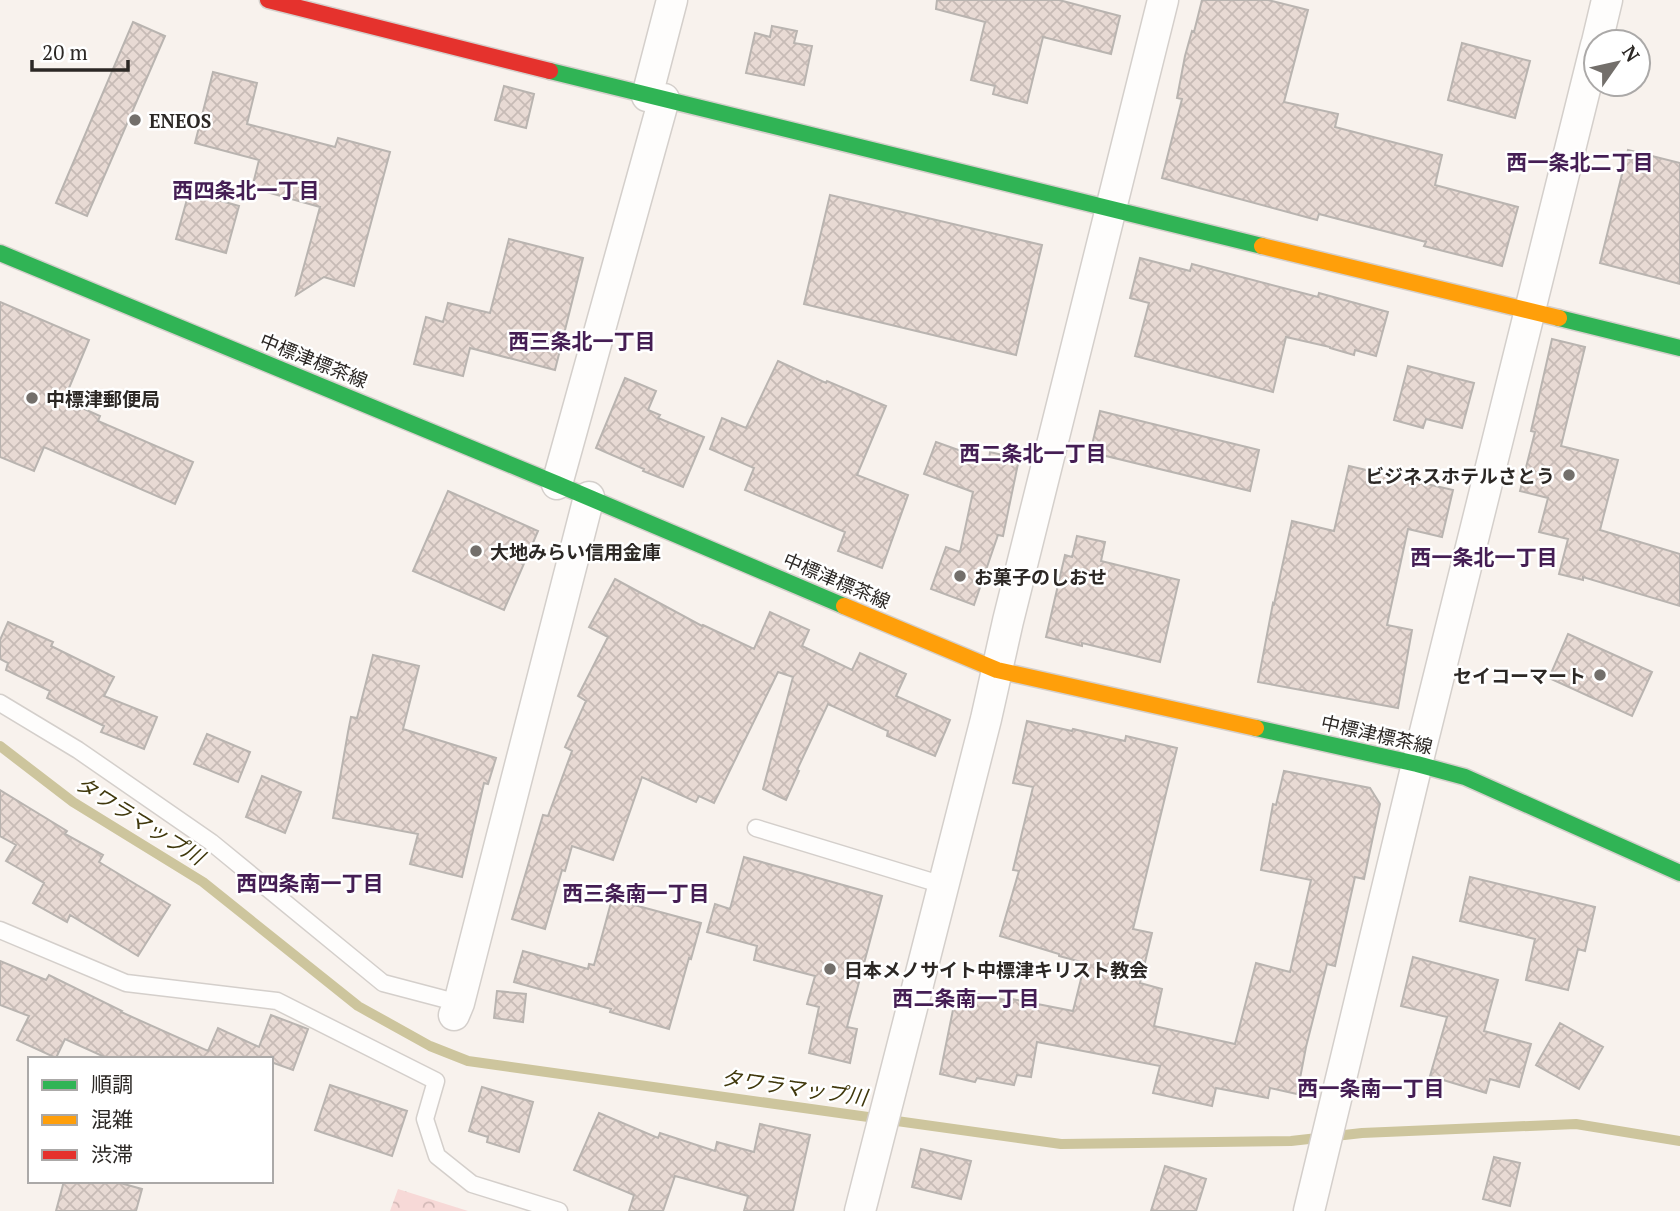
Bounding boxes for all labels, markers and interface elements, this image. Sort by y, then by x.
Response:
scale bar [32,28,128,72]
north arrow [1582,28,1652,98]
text: 20 m [42,38,88,66]
text: N [1617,40,1646,67]
place label: ENEOS [149,108,211,133]
marker: ENEOS [127,112,143,128]
district label: 西一条北二丁目 [1507,148,1654,176]
district label: 西四条北一丁目 [173,176,320,204]
street label: 中標津標茶線 [256,327,372,393]
district label: 西三条北一丁目 [509,327,656,355]
place label: 中標津郵便局 [46,386,160,411]
marker: 中標津郵便局 [24,390,40,406]
district label: 西二条北一丁目 [960,439,1107,467]
place label: ビジネスホテルさとう [1365,463,1555,488]
marker: ビジネスホテルさとう [1561,467,1577,483]
place label: 大地みらい信用金庫 [490,539,661,564]
marker: 大地みらい信用金庫 [468,543,484,559]
district label: 西一条北一丁目 [1411,543,1558,571]
street label: 中標津標茶線 [780,546,894,614]
place label: お菓子のしおせ [974,564,1107,589]
marker: お菓子のしおせ [952,568,968,584]
place label: セイコーマート [1453,663,1586,688]
marker: セイコーマート [1592,667,1608,683]
street label: 中標津標茶線 [1319,709,1435,759]
water label: タワラマップ川 [70,769,211,872]
district label: 西四条南一丁目 [237,869,384,897]
district label: 西三条南一丁目 [563,879,710,907]
place label: 日本メノサイト中標津キリスト教会 [844,957,1148,982]
marker: 日本メノサイト中標津キリスト教会 [822,961,838,977]
district label: 西二条南一丁目 [893,984,1040,1012]
legend [28,1057,273,1183]
water label: タワラマップ川 [719,1063,871,1111]
text: 順調 [91,1070,133,1098]
district label: 西一条南一丁目 [1298,1074,1445,1102]
text: 混雑 [91,1105,133,1133]
text: 渋滞 [91,1140,133,1168]

